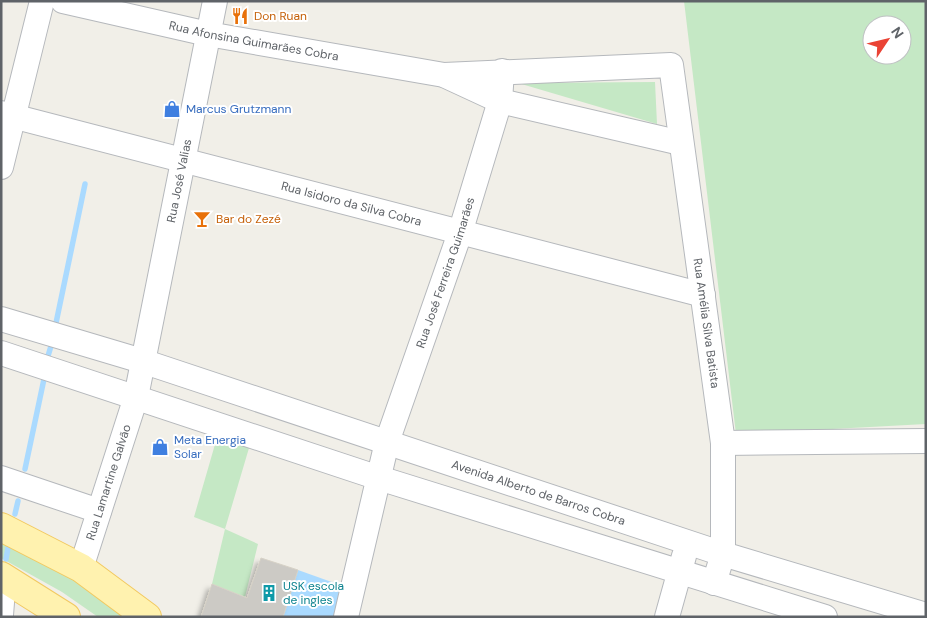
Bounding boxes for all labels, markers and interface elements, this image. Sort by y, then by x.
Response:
restaurant icon: Don Ruan [230,6,250,26]
place label: Don Ruan [254,8,307,24]
north arrow [862,15,912,65]
street label: Rua Afonsina Guimarães Cobra [167,17,340,65]
text: N [887,23,908,42]
shop icon: Marcus Grutzmann [162,99,182,119]
place label: Marcus Grutzmann [186,101,292,117]
street label: Rua José Valias [163,138,195,224]
street label: Rua Isidoro da Silva Cobra [279,178,423,230]
street label: Rua José Ferreira Guimarães [412,195,478,350]
bar icon: Bar do Zezé [192,209,212,229]
place label: Bar do Zezé [216,211,281,227]
street label: Rua Amélia Silva Batista [690,257,723,389]
street label: Rua Lamartine Galvão [82,422,135,542]
place label: Meta Energia Solar [174,432,246,462]
shop icon: Meta Energia Solar [150,437,170,457]
street label: Avenida Alberto de Barros Cobra [450,456,628,529]
place label: USK escola de ingles [283,578,344,608]
building icon: USK escola de ingles [259,583,279,603]

